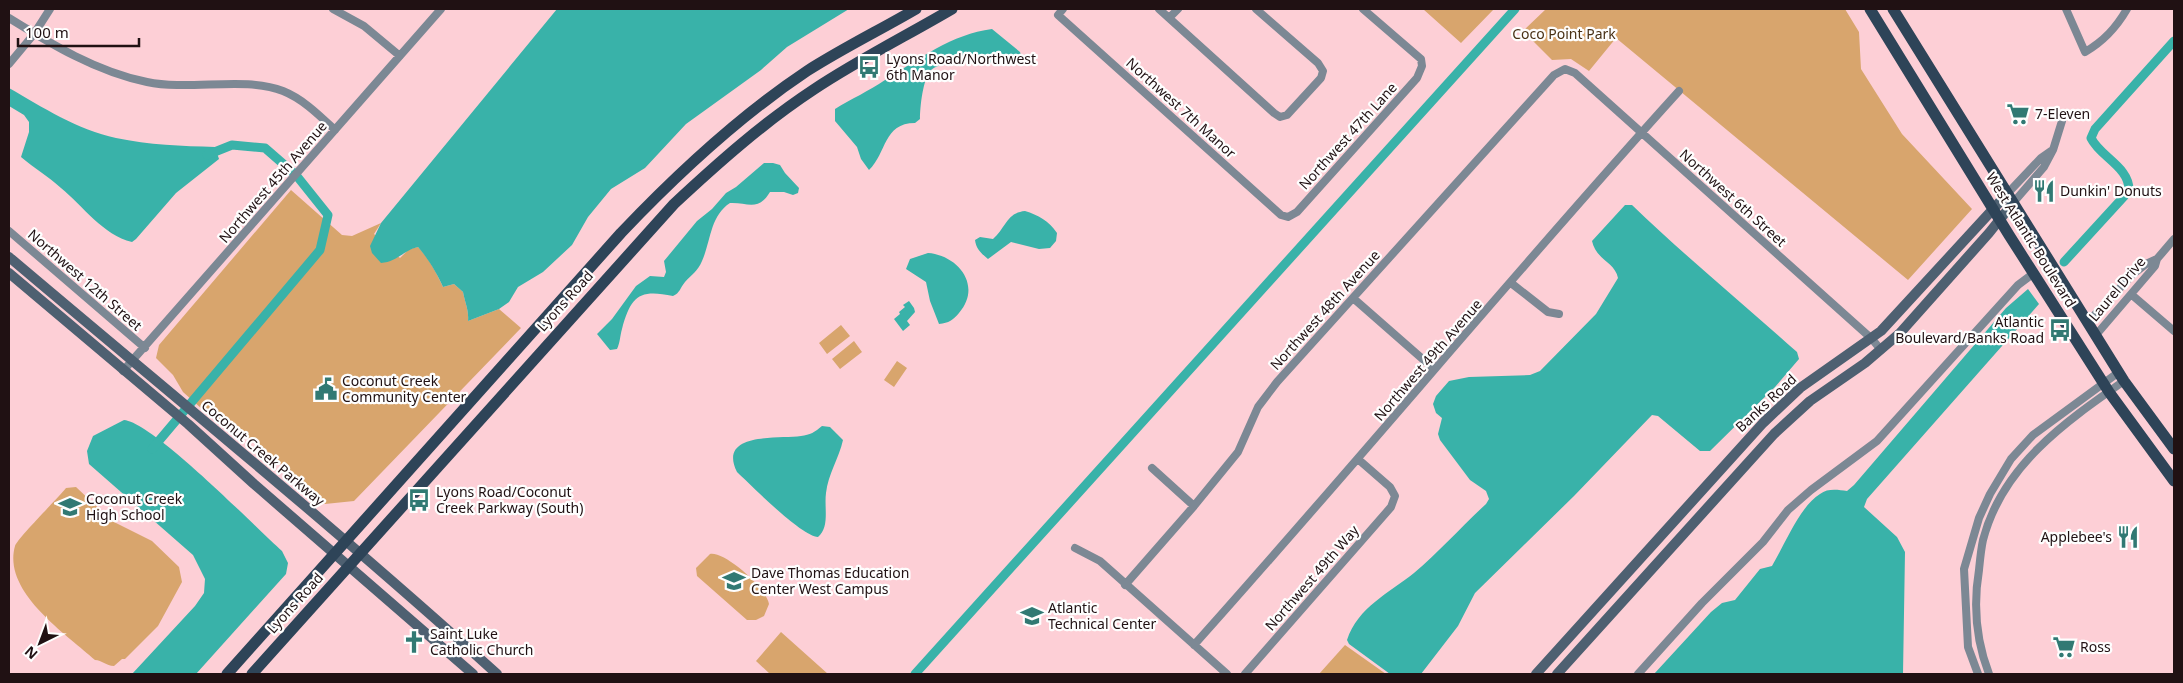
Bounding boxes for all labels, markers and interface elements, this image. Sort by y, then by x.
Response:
scale bar [18,15,139,47]
text: 100 m [25,22,69,42]
park label: Coco Point Park [1512,24,1616,43]
place label: Lyons Road/Northwest 6th Manor [886,49,1036,84]
street label: Northwest 7th Manor [1122,53,1241,162]
bus stop icon: Lyons Road/Northwest 6th Manor [856,54,882,80]
street label: Northwest 47th Lane [1294,78,1401,193]
supermarket icon: 7-Eleven [2005,101,2031,127]
place label: 7-Eleven [2035,104,2090,123]
street label: Northwest 45th Avenue [214,117,331,247]
street label: Northwest 6th Street [1676,145,1791,251]
street label: West Atlantic Boulevard [1982,169,2081,311]
restaurant icon: Dunkin' Donuts [2031,178,2057,204]
place label: Dunkin' Donuts [2060,181,2162,200]
street label: Northwest 12th Street [24,225,146,334]
street label: Northwest 48th Avenue [1266,245,1384,374]
street label: Laurel Drive [2084,252,2149,325]
street label: Lyons Road [532,266,597,335]
street label: Northwest 49th Avenue [1369,295,1486,425]
place label: Atlantic Boulevard/Banks Road [1895,312,2044,347]
bus stop icon: Atlantic Boulevard/Banks Road [2047,317,2073,343]
street label: Banks Road [1731,369,1800,436]
place label: Coconut Creek Community Center [342,371,467,406]
public building icon: Coconut Creek Community Center [313,376,339,402]
street label: Coconut Creek Parkway [198,395,330,510]
place label: Lyons Road/Coconut Creek Parkway (South) [436,482,583,517]
bus stop icon: Lyons Road/Coconut Creek Parkway (South) [406,487,432,513]
place label: Coconut Creek High School [86,489,183,524]
school or university icon: Coconut Creek High School [57,494,83,520]
street label: Northwest 49th Way [1260,520,1363,634]
restaurant icon: Applebee's [2115,524,2141,550]
place label: Applebee's [2041,527,2112,546]
place label: Dave Thomas Education Center West Campus [751,563,909,598]
street label: Lyons Road [262,568,327,637]
school or university icon: Dave Thomas Education Center West Campus [721,568,747,594]
place label: Atlantic Technical Center [1048,598,1157,633]
school or university icon: Atlantic Technical Center [1019,603,1045,629]
north arrow [15,618,65,668]
place label: Saint Luke Catholic Church [430,624,534,659]
church icon: Saint Luke Catholic Church [401,629,427,655]
supermarket icon: Ross [2051,634,2077,660]
place label: Ross [2080,637,2111,656]
text: N [20,642,42,664]

